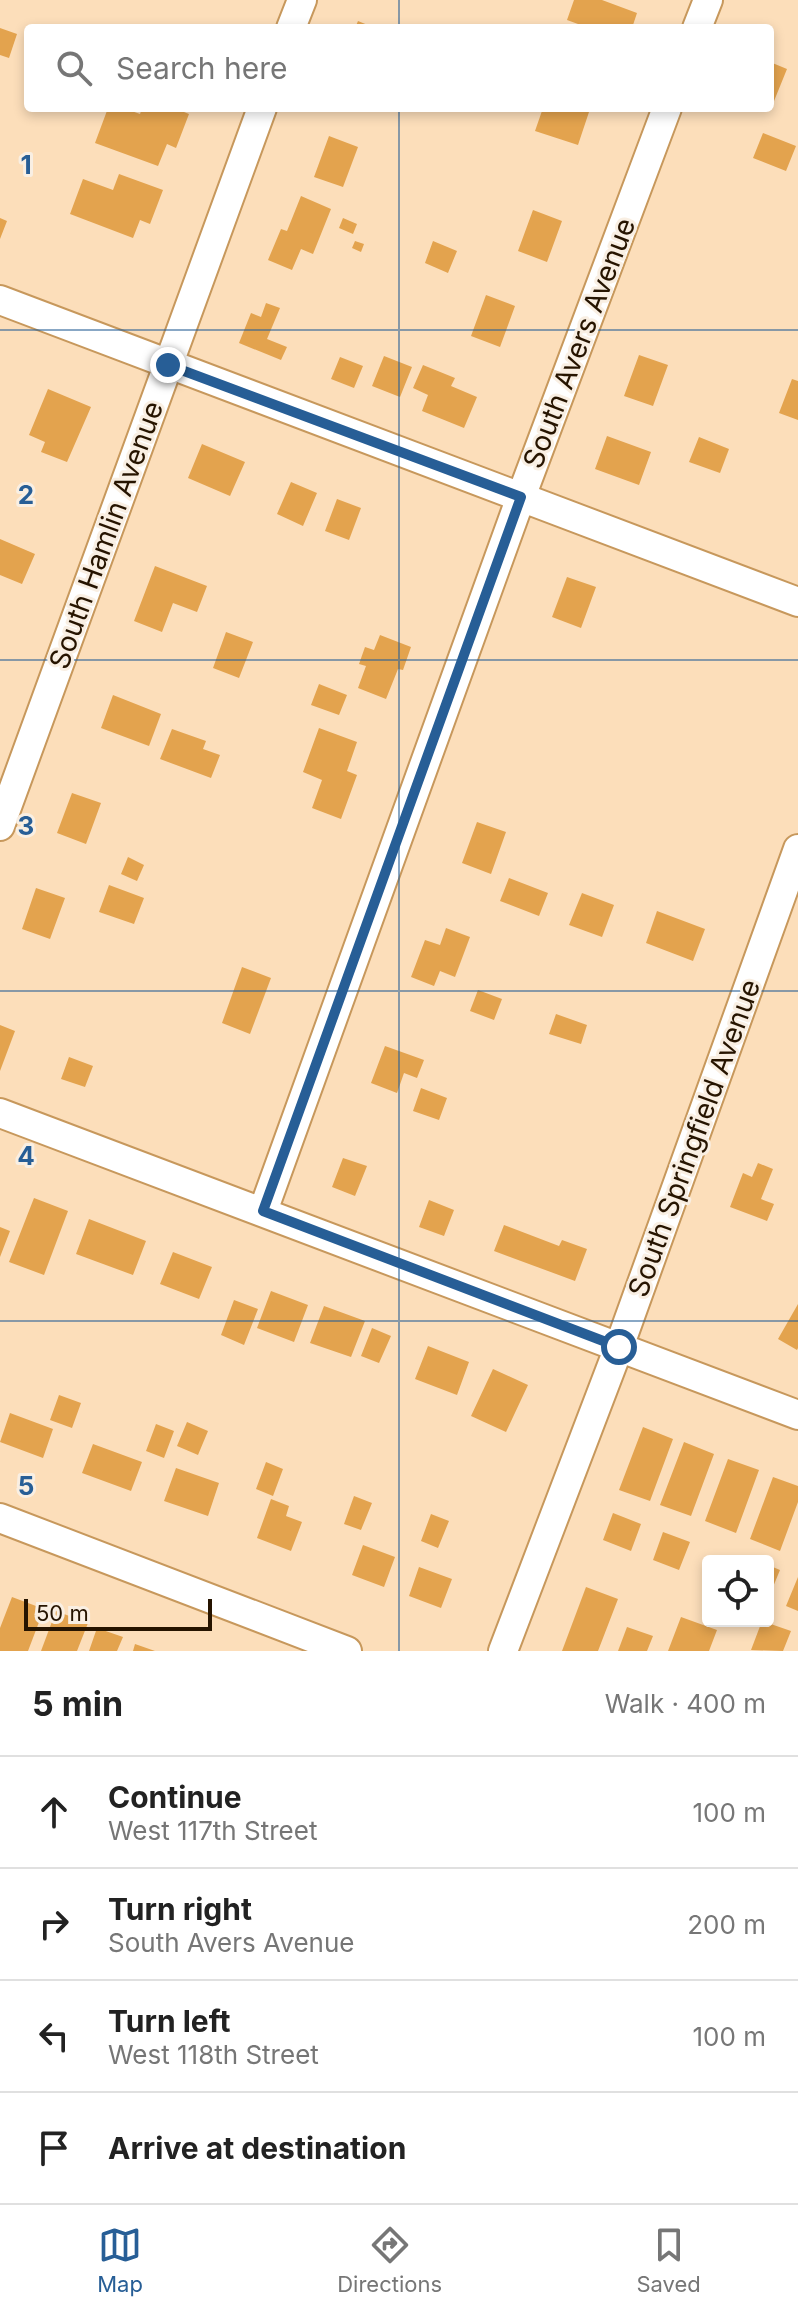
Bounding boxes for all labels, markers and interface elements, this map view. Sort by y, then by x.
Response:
search box [24,24,774,112]
icon: search [52,46,96,90]
text: Search here [116,50,288,86]
text: 1 [20,149,32,180]
street label: South Avers Avenue [516,213,642,473]
route end [150,347,186,383]
street label: South Hamlin Avenue [42,397,170,673]
text: 2 [18,479,34,510]
text: 3 [18,810,34,841]
street label: South Springfield Avenue [621,975,767,1301]
text: 4 [17,1140,35,1171]
route start [601,1329,637,1365]
text: 5 [18,1470,34,1501]
map controls [702,1555,774,1627]
button: locate [702,1555,774,1627]
scale bar [24,1595,212,1631]
text: 50 m [36,1600,89,1626]
text: 5 min [32,1683,123,1724]
text: Walk · 400 m [605,1688,766,1719]
text: Continue [108,1779,242,1815]
icon: ahead [32,1790,76,1834]
text: 100 m [693,1797,766,1828]
text: West 117th Street [108,1815,317,1846]
text: Turn right [108,1891,252,1927]
icon: right [32,1902,76,1946]
text: 200 m [687,1909,766,1940]
text: South Avers Avenue [108,1927,354,1958]
text: Turn left [108,2003,230,2039]
icon: left [32,2014,76,2058]
text: 100 m [693,2021,766,2052]
text: West 118th Street [108,2039,319,2070]
icon: arrive [32,2126,76,2170]
text: Arrive at destination [108,2130,406,2166]
tab: Map [97,2223,143,2297]
tab: Directions [337,2223,442,2297]
tab: Saved [636,2223,701,2297]

